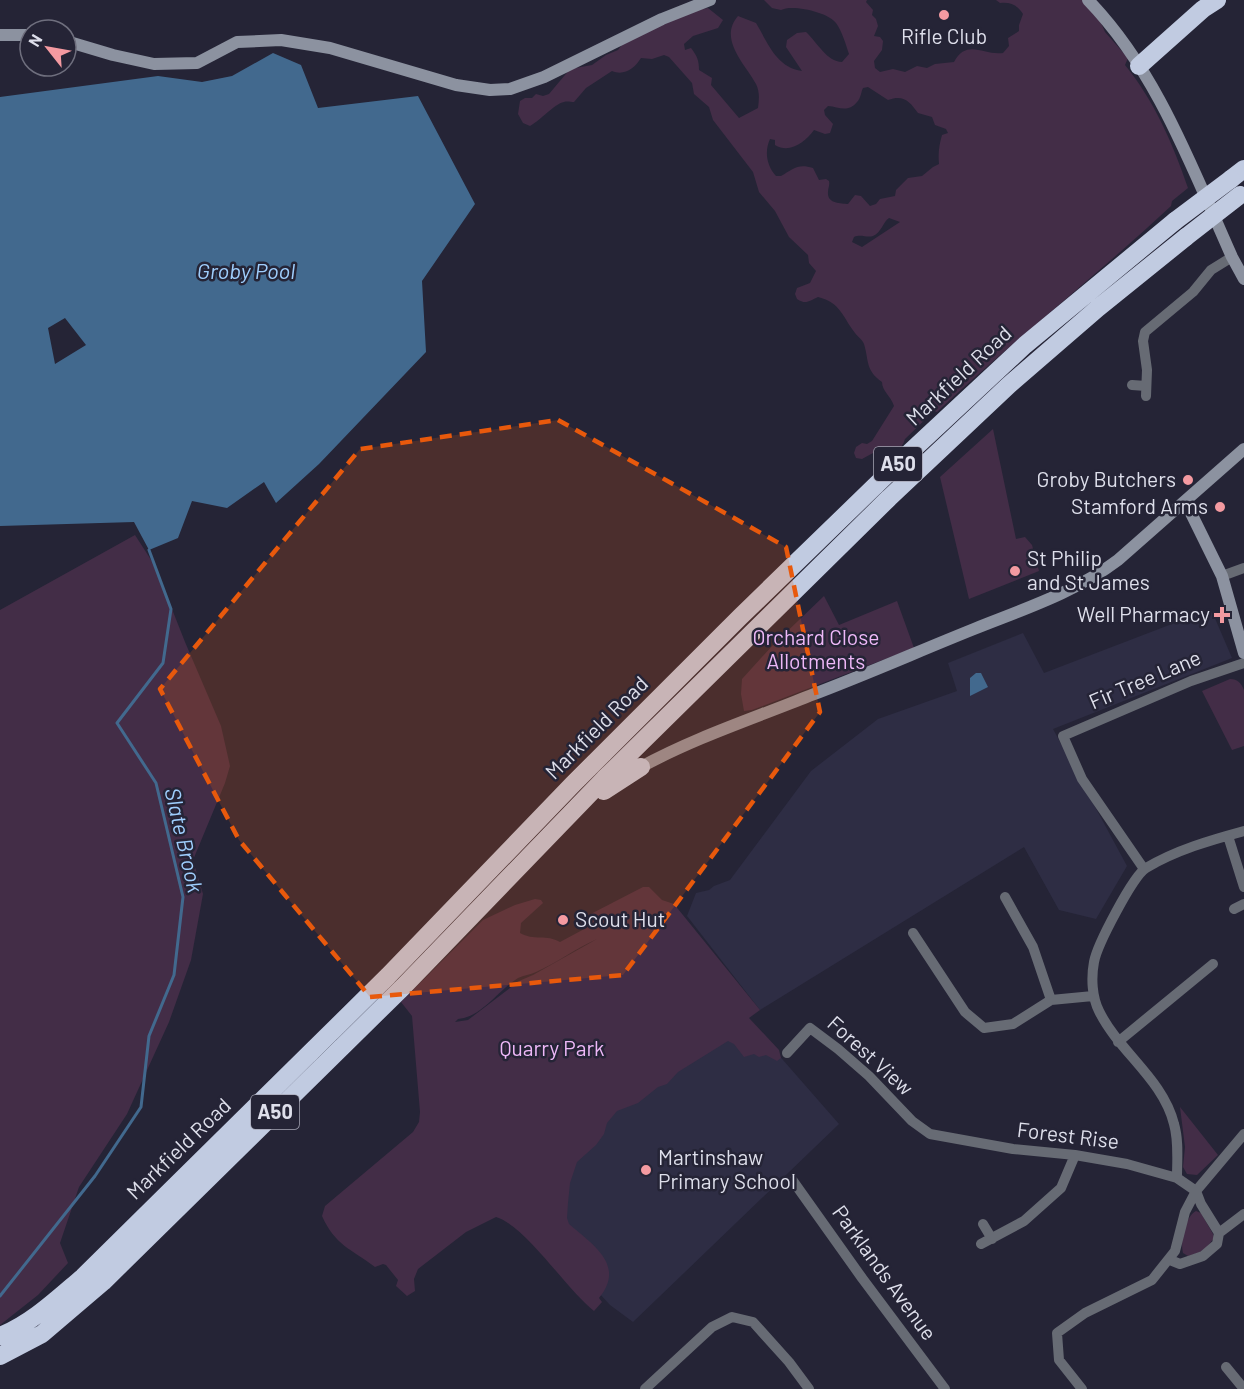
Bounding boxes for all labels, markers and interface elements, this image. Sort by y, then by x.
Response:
marker: Rifle Club [937,8,951,22]
north arrow [18,18,78,78]
place label: Rifle Club [901,23,987,48]
text: N [24,31,46,49]
water label: Groby Pool [197,257,295,283]
street label: Markfield Road [900,320,1016,430]
road number: A50 [874,447,922,481]
place label: Groby Butchers [1037,466,1176,491]
marker: Groby Butchers [1181,473,1195,487]
place label: Stamford Arms [1071,493,1208,518]
marker: Stamford Arms [1213,500,1227,514]
place label: St Philip and St James [1027,545,1150,594]
marker: St Philip and St James [1008,564,1022,578]
place label: Well Pharmacy [1077,601,1210,626]
marker: Well Pharmacy [1215,608,1229,622]
park label: Orchard Close Allotments [752,624,880,673]
street label: Fir Tree Lane [1085,644,1204,713]
street label: Markfield Road [539,670,652,783]
water label: Slate Brook [160,785,210,895]
place label: Scout Hut [575,906,665,931]
marker: Scout Hut [556,913,570,927]
street label: Forest View [823,1010,919,1100]
park label: Quarry Park [499,1035,605,1060]
street label: Markfield Road [121,1092,235,1204]
road number: A50 [251,1095,299,1129]
street label: Forest Rise [1016,1116,1121,1153]
place label: Martinshaw Primary School [658,1144,796,1193]
marker: Martinshaw Primary School [639,1163,653,1177]
street label: Parklands Avenue [828,1200,943,1344]

